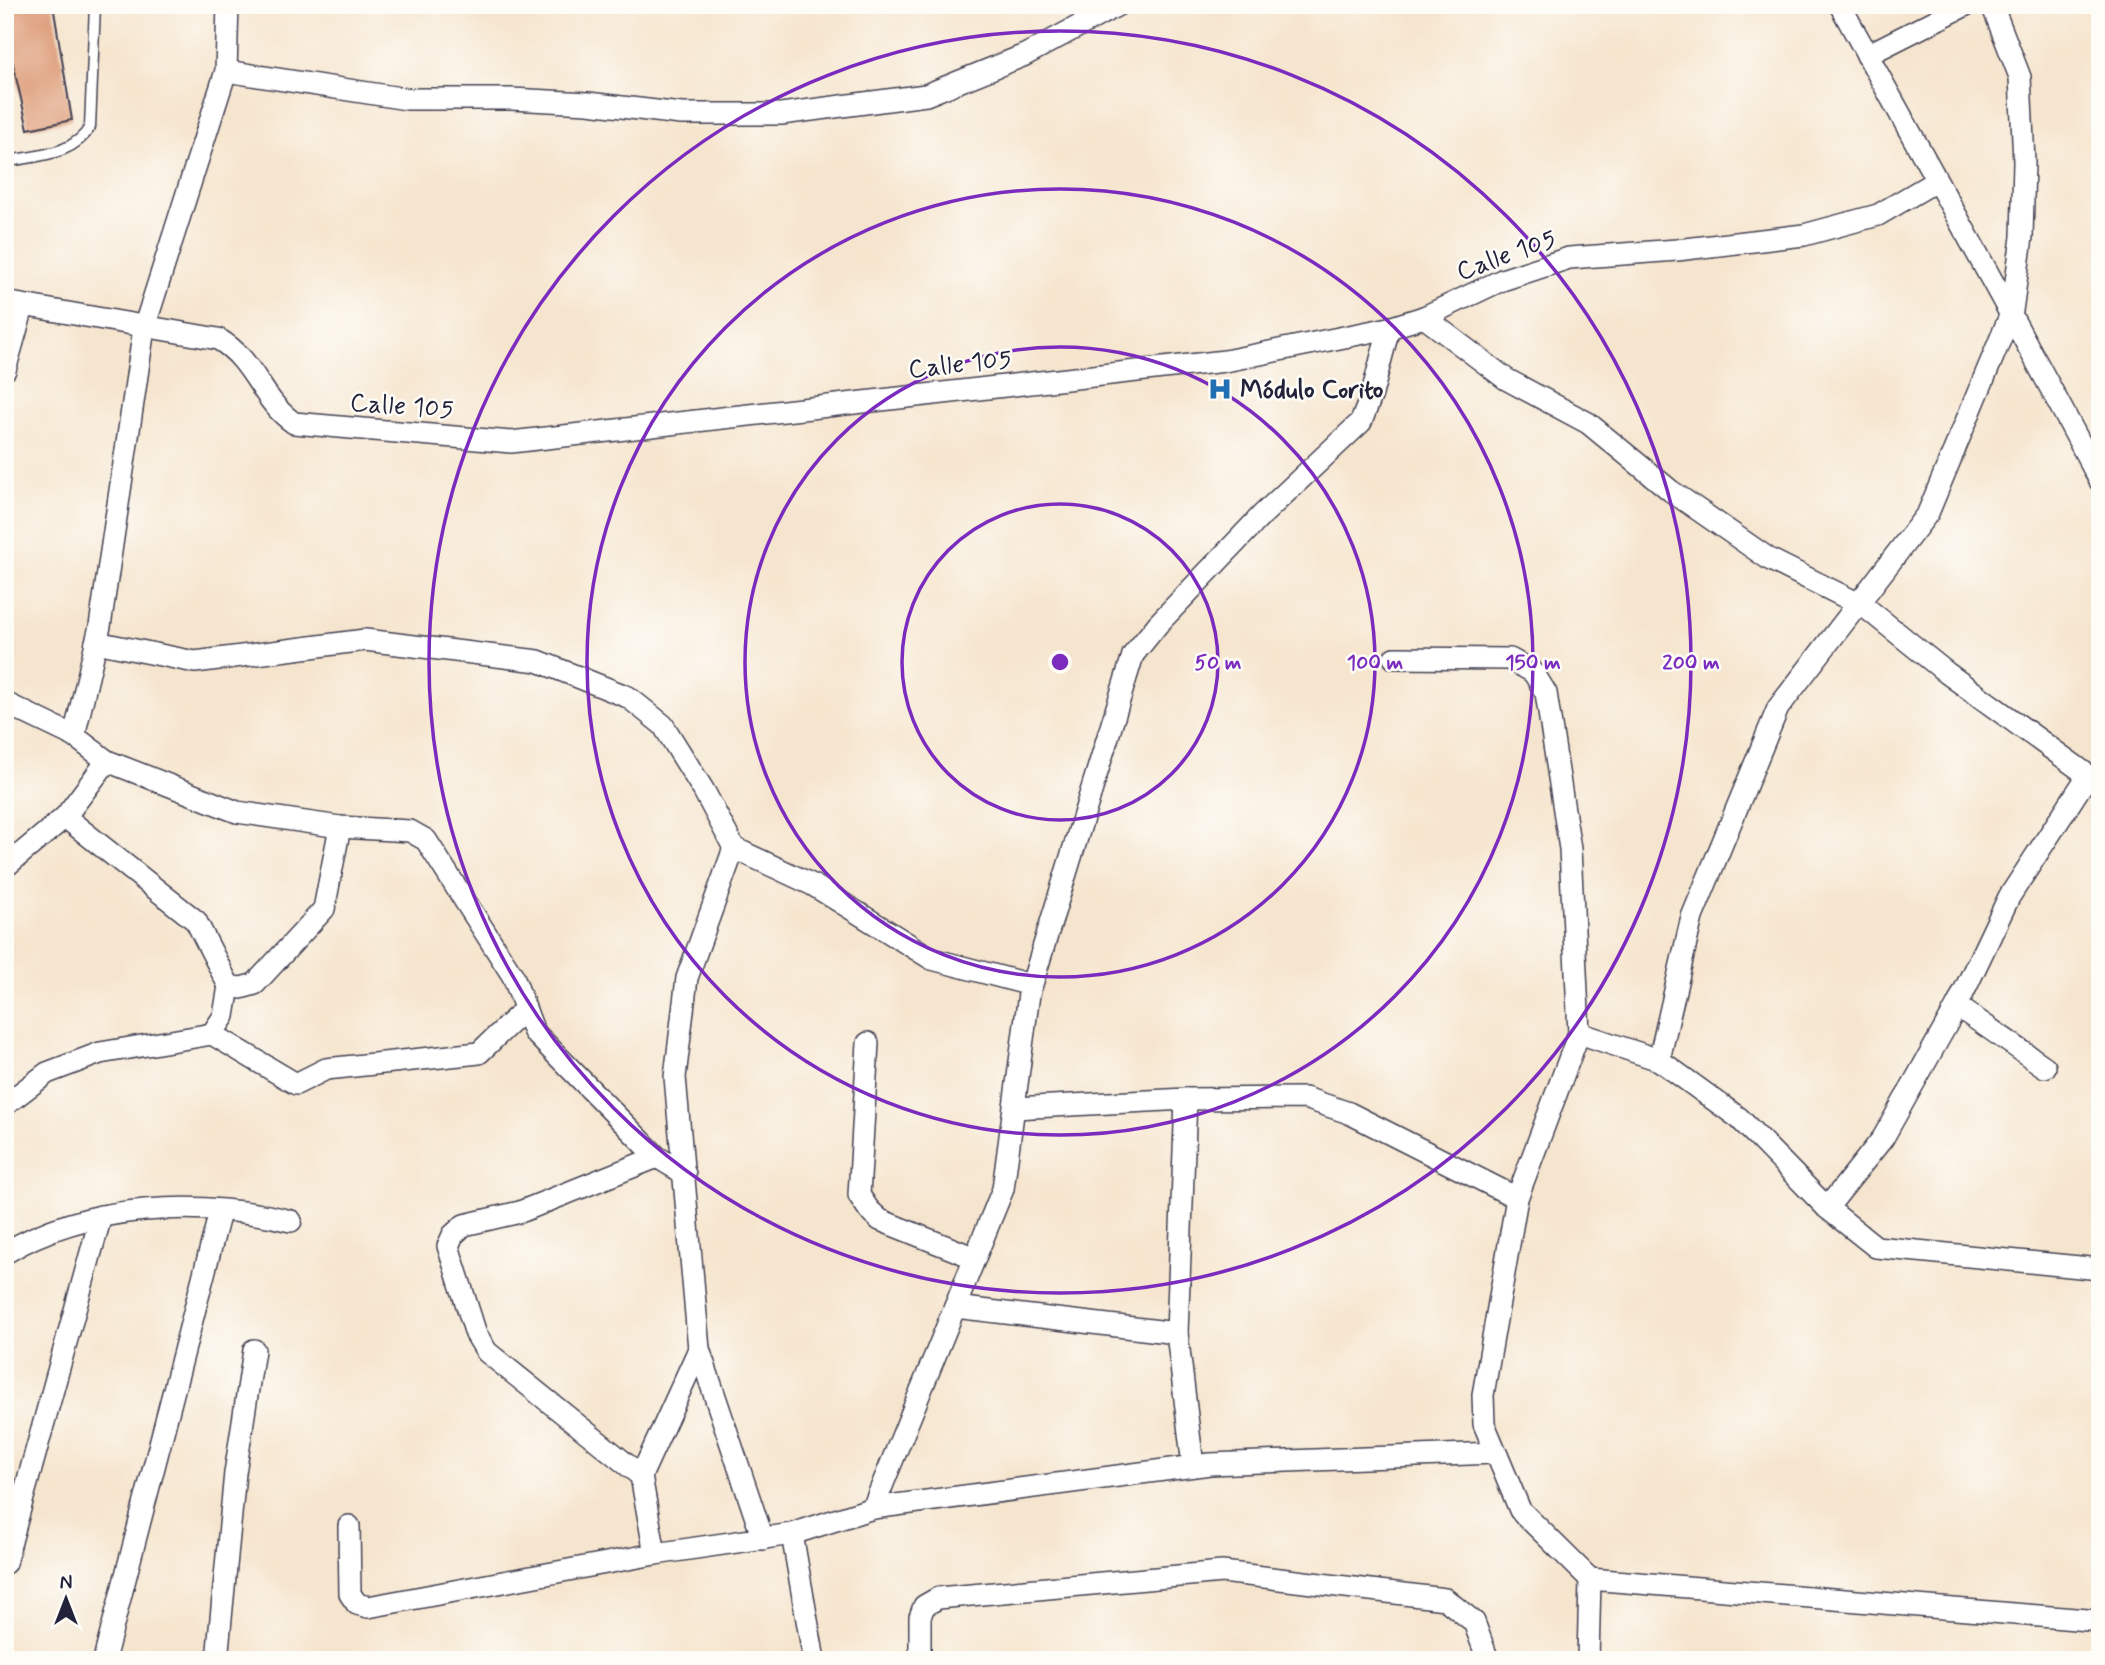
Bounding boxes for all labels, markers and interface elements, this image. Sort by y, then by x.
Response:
street label: Calle 105 [1452,222,1561,290]
street label: Calle 105 [907,343,1014,387]
place label: Módulo Corito [1240,374,1384,408]
hospital icon: Módulo Corito [1206,375,1234,403]
street label: Calle 105 [349,386,455,428]
text: 50 m [1195,649,1242,677]
text: 100 m [1347,649,1403,677]
text: 150 m [1505,649,1561,677]
text: 200 m [1662,649,1720,677]
centre of rings [1048,650,1072,674]
north arrow [32,1564,102,1634]
text: N [60,1571,72,1596]

